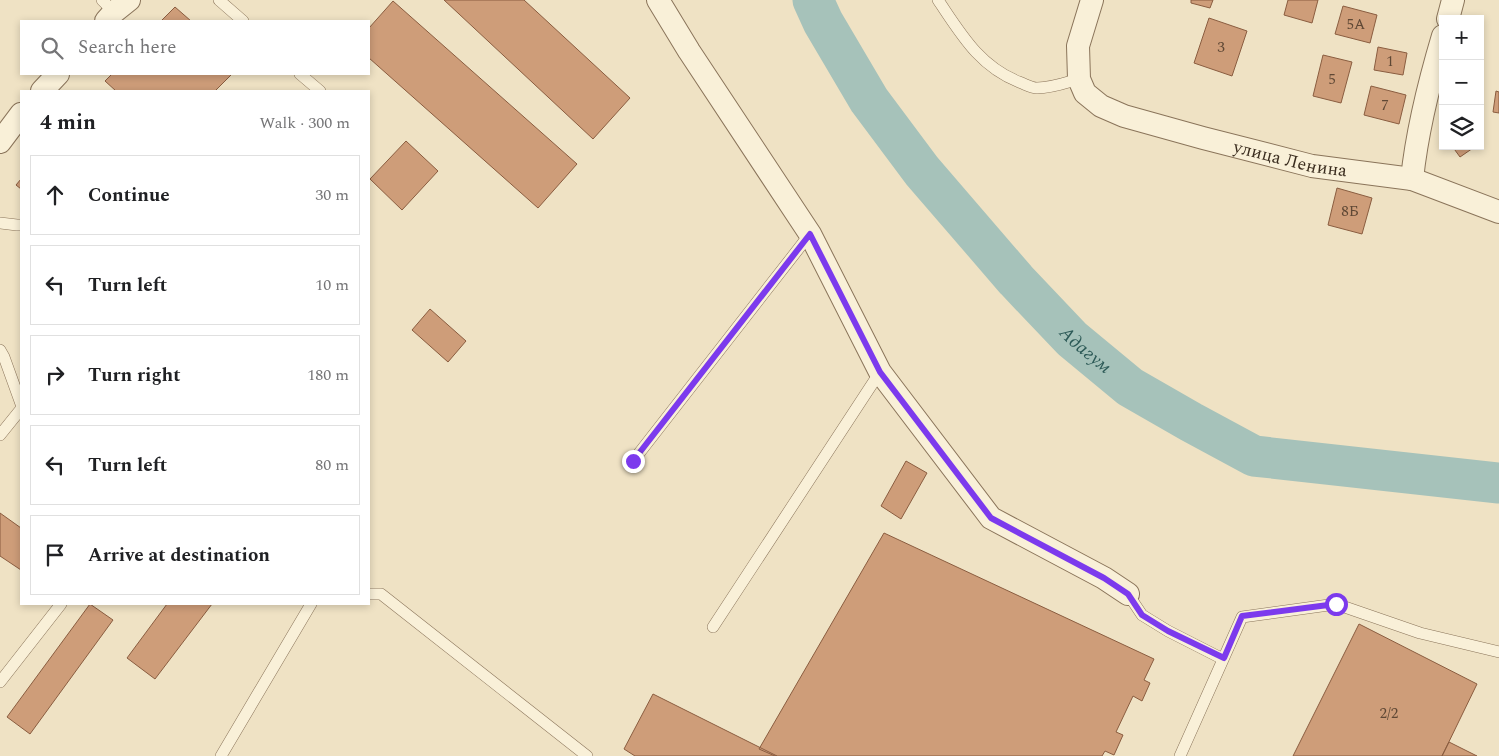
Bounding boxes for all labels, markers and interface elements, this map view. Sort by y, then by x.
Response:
house number: 5А [1347,13,1365,36]
map controls [1439,15,1484,150]
button: + [1439,15,1484,60]
search box [20,20,370,75]
text: Search here [78,33,177,62]
icon: search [38,34,66,62]
house number: 3 [1217,36,1225,59]
house number: 1 [1386,50,1394,73]
button: − [1439,60,1484,105]
house number: 5 [1328,68,1336,91]
house number: 7 [1381,94,1389,117]
button: layers [1439,105,1484,150]
text: 4 min [40,107,96,139]
text: Walk · 300 m [259,111,350,135]
street label: улица Ленина [1230,133,1349,184]
icon: ahead [41,181,69,209]
text: Continue [88,181,170,210]
text: 30 m [315,183,349,207]
house number: 8Б [1341,200,1359,223]
icon: left [41,271,69,299]
text: Turn left [88,271,167,300]
text: 10 m [315,273,349,297]
water label: Адагум [1052,319,1118,381]
icon: right [41,361,69,389]
text: Turn right [88,361,181,390]
text: 180 m [307,363,349,387]
route end [622,450,645,473]
icon: left [41,451,69,479]
text: Turn left [88,451,167,480]
text: 80 m [315,453,349,477]
icon: arrive [41,541,69,569]
text: Arrive at destination [88,541,270,570]
route start [1325,593,1348,616]
house number: 2/2 [1380,702,1398,725]

